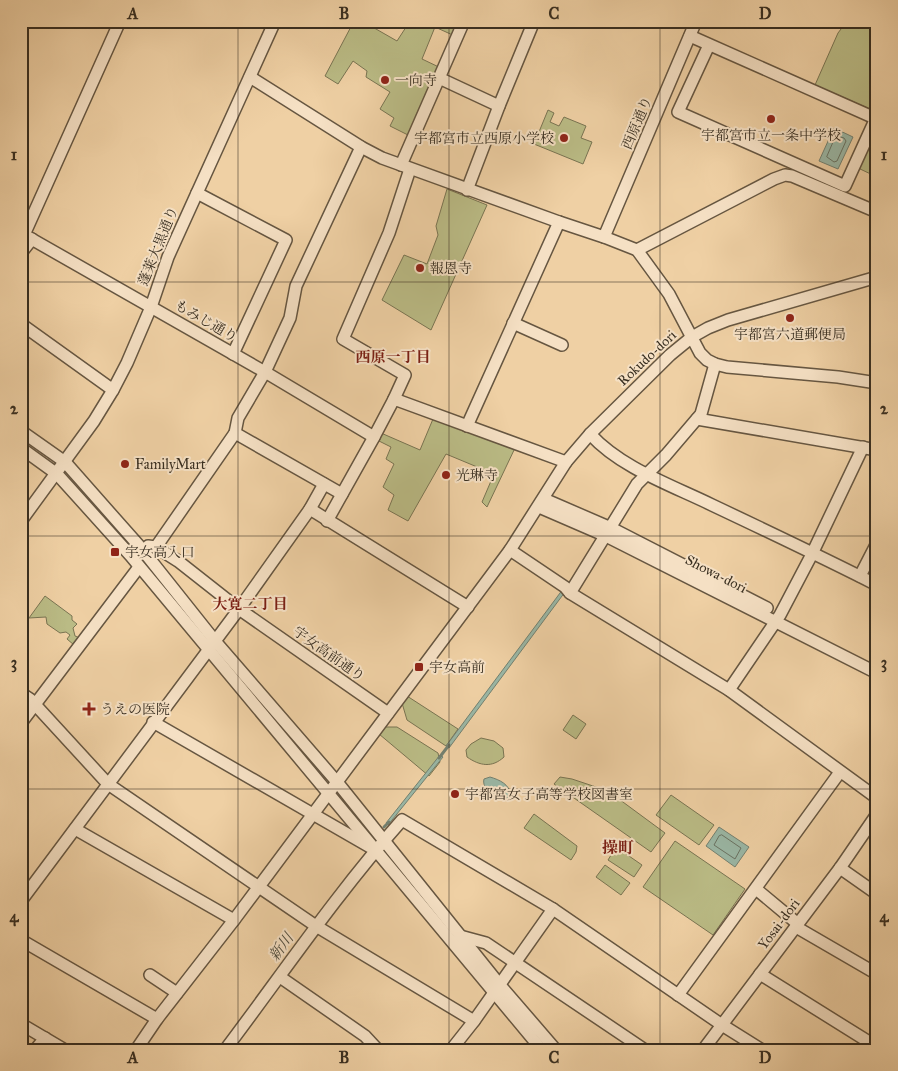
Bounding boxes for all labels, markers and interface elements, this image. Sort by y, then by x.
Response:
text: A [127,4,139,23]
text: B [339,4,349,23]
text: C [549,4,560,23]
text: D [759,4,772,23]
place label: 一向寺 [395,72,437,89]
marker: 一向寺 [379,74,391,86]
street label: 西原通り [618,94,656,152]
marker: 宇都宮市立一条中学校 [765,113,777,125]
place label: 宇都宮市立一条中学校 [701,127,841,144]
place label: 宇都宮市立西原小学校 [414,130,554,147]
marker: 宇都宮市立西原小学校 [558,132,570,144]
text: 1 [11,145,18,164]
text: 1 [881,145,888,164]
street label: 蓬莱大黒通り [134,204,182,288]
place label: 報恩寺 [430,260,472,277]
marker: 報恩寺 [414,262,426,274]
street label: もみじ通り [171,296,241,346]
marker: 宇都宮六道郵便局 [784,312,796,324]
street label: Rokudo-dori [614,326,680,389]
place label: 宇都宮六道郵便局 [734,326,846,343]
district label: 西原一丁目 [355,348,431,366]
text: 2 [10,399,19,418]
text: 2 [880,399,889,418]
place label: FamilyMart [135,456,206,473]
marker: FamilyMart [119,458,131,470]
place label: 光琳寺 [456,467,498,484]
marker: 光琳寺 [440,469,452,481]
place label: 宇女高入口 [125,544,195,561]
marker: 宇女高入口 [109,546,121,558]
street label: Showa-dori [682,551,750,597]
district label: 大寛二丁目 [212,595,288,613]
street label: 宇女高前通り [290,623,368,685]
text: 3 [11,653,17,673]
text: 3 [881,653,887,673]
place label: 宇女高前 [429,659,485,676]
marker: 宇女高前 [413,661,425,673]
place label: うえの医院 [100,701,170,718]
marker: うえの医院 [82,702,96,716]
place label: 宇都宮女子高等学校図書室 [465,786,633,803]
marker: 宇都宮女子高等学校図書室 [449,788,461,800]
district label: 操町 [602,838,634,857]
street label: Yosai-dori [754,895,804,953]
text: 4 [10,907,20,927]
text: 4 [880,907,890,927]
water label: 新川 [265,928,298,964]
text: A [127,1048,139,1067]
text: B [339,1048,349,1067]
text: C [549,1048,560,1067]
text: D [759,1048,772,1067]

